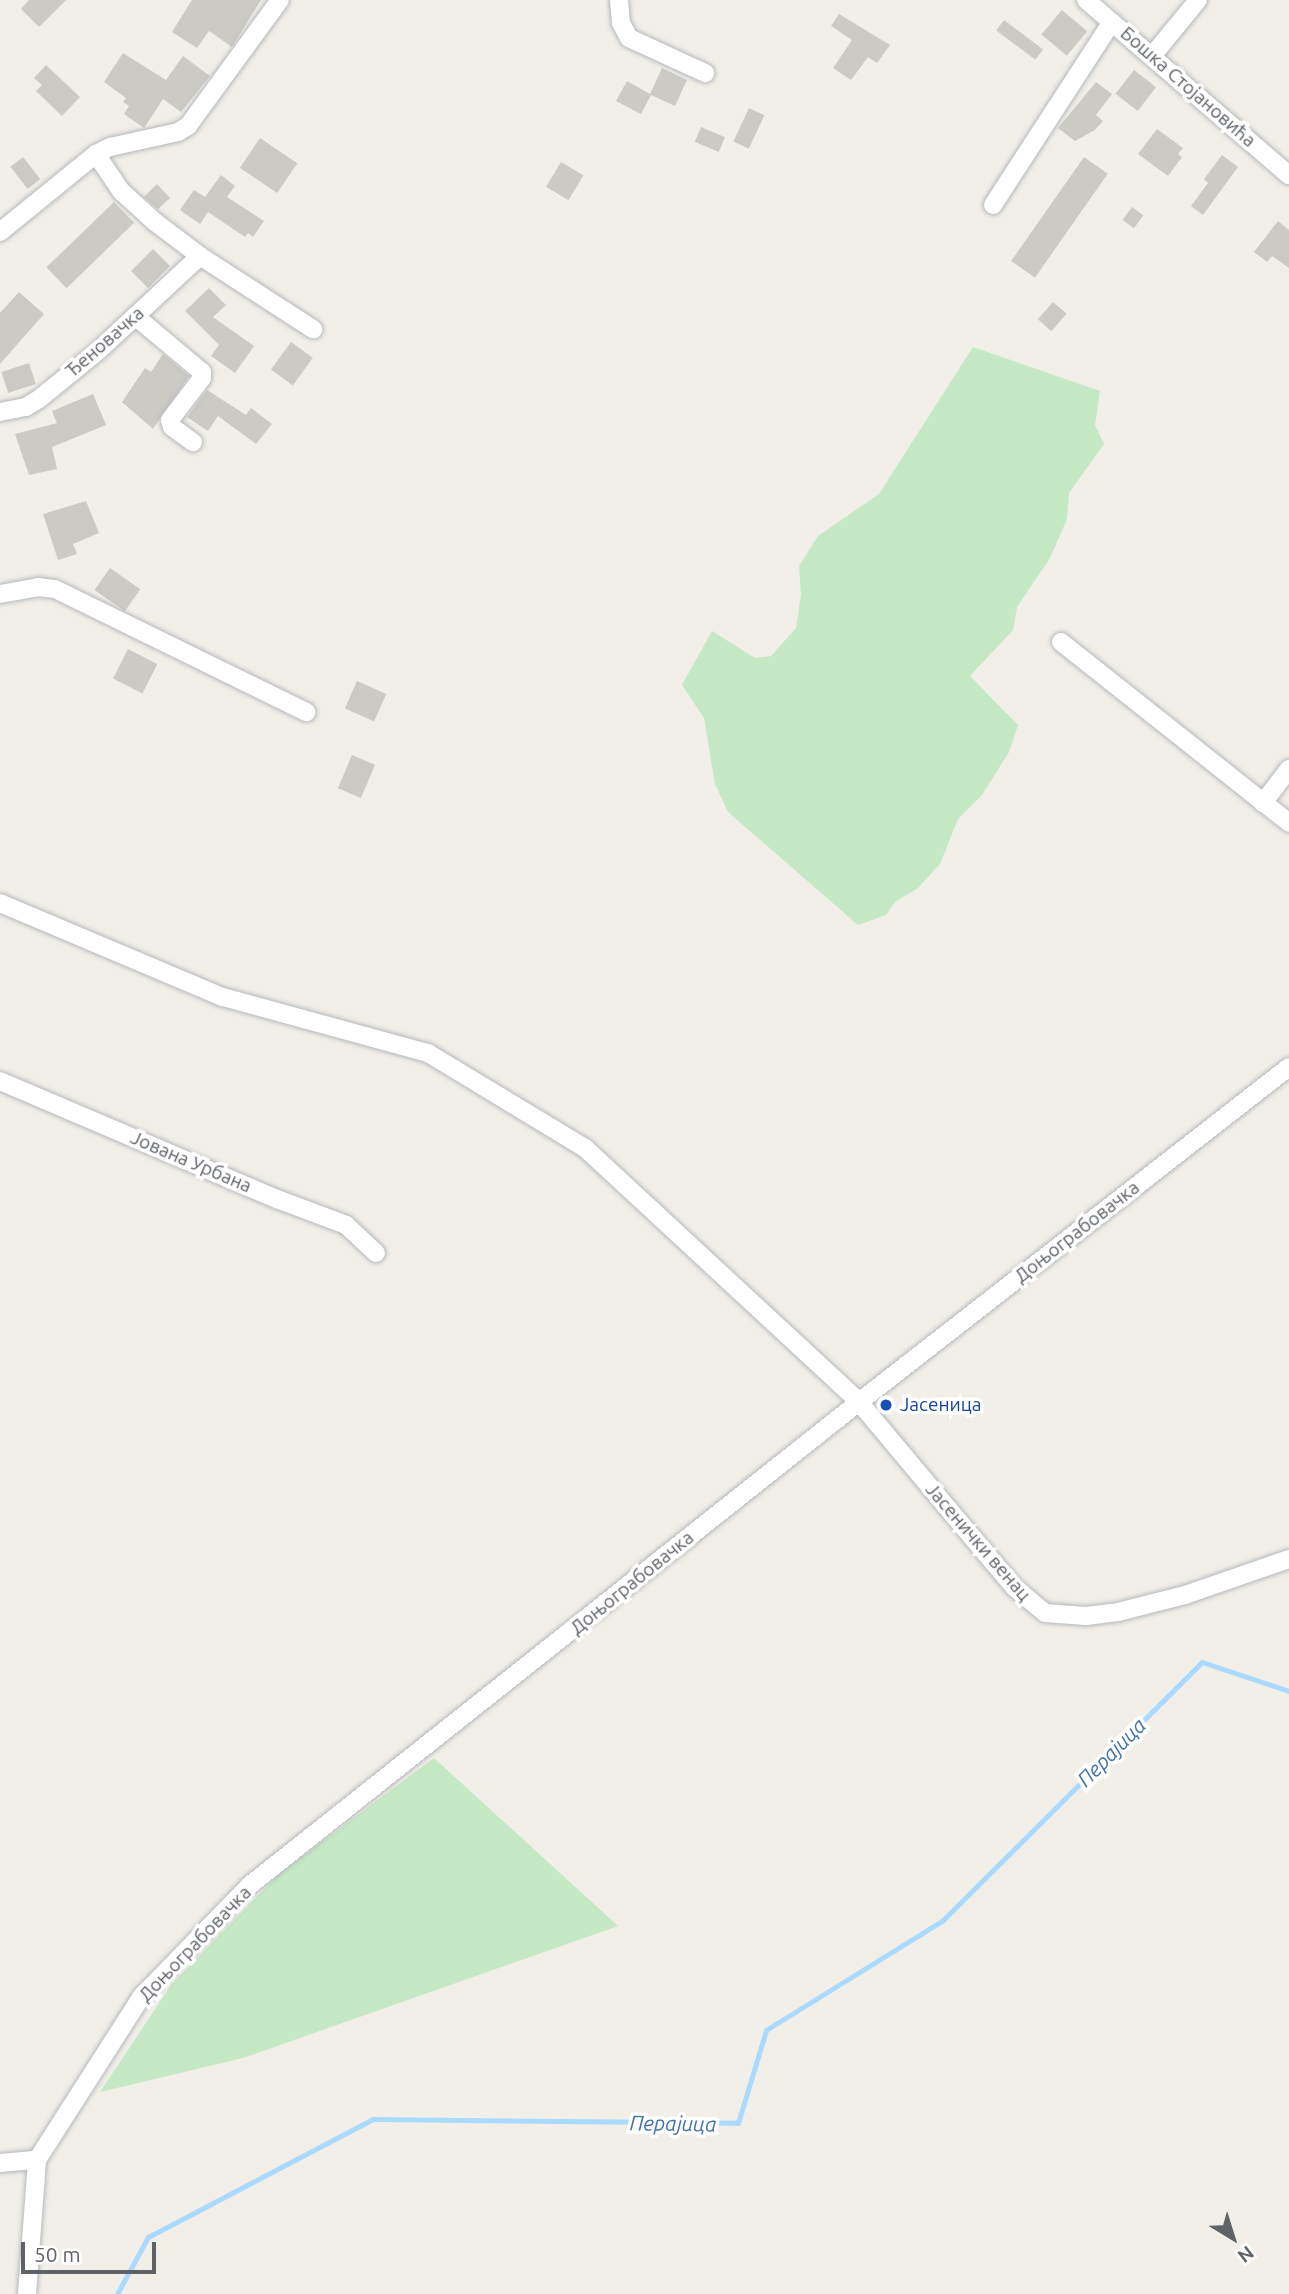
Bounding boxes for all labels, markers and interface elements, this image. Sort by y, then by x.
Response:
street label: Бошка Стојановића [1116,22,1260,152]
street label: Ђеновачка [61,302,149,382]
street label: Јована Урбана [127,1126,255,1198]
street label: Доњограбовачка [1010,1176,1144,1288]
place label: Јасеница [900,1394,982,1416]
marker: Јасеница [878,1397,894,1413]
street label: Јасенички венац [921,1478,1035,1606]
street label: Доњограбовачка [566,1526,698,1640]
water label: Перајица [1071,1712,1151,1792]
street label: Доњограбовачка [134,1881,256,2007]
water label: Перајица [629,2110,717,2136]
north arrow [1198,2203,1268,2273]
scale bar [24,2228,159,2272]
text: 50 m [34,2242,81,2266]
text: N [1234,2242,1258,2268]

